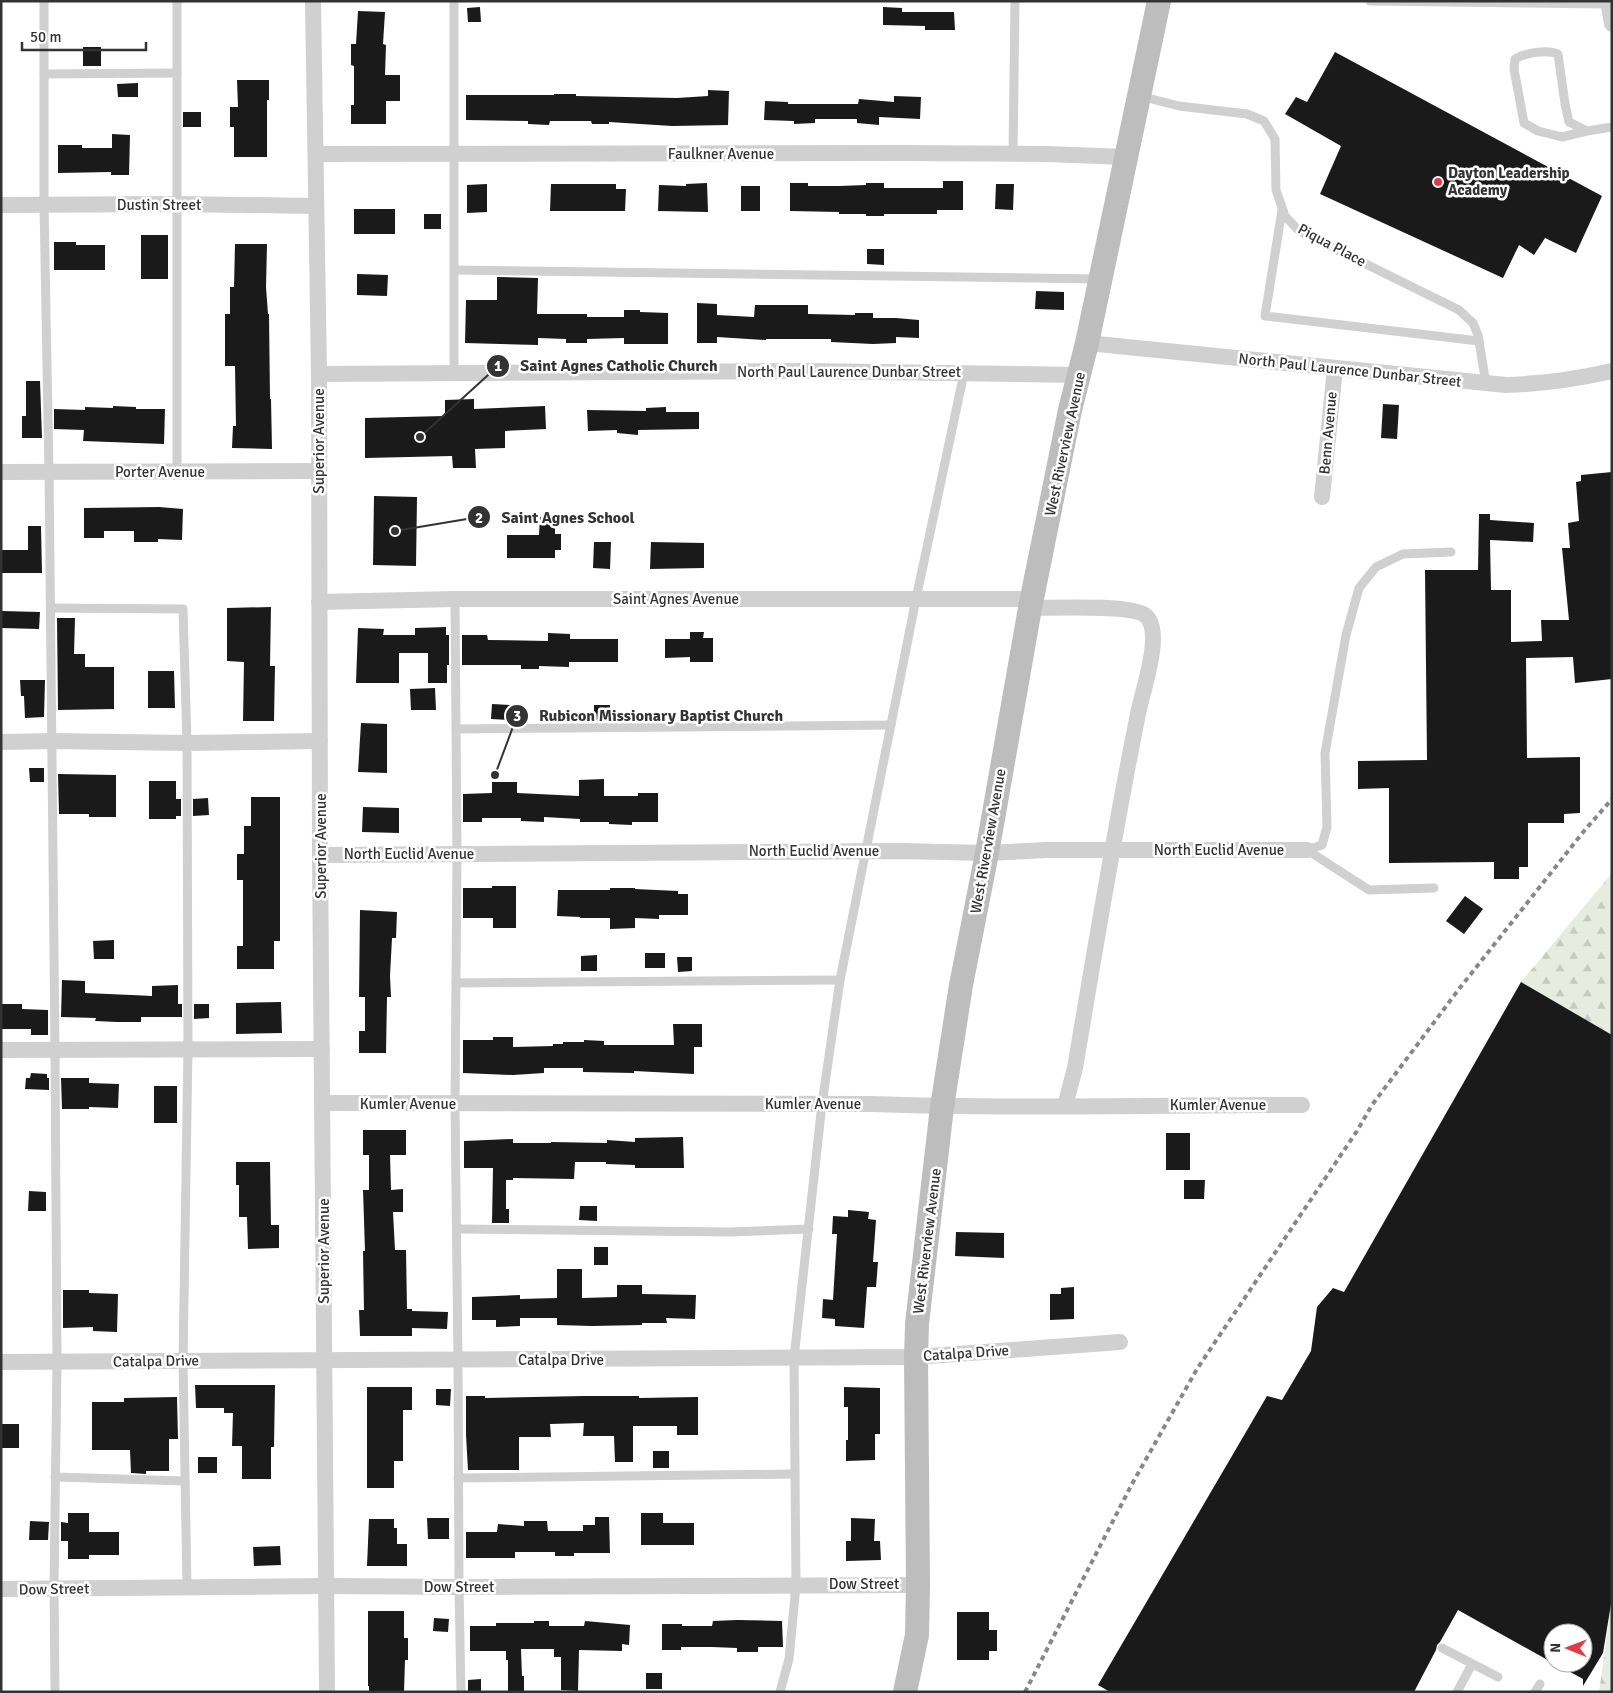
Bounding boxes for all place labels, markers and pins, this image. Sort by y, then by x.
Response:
place label: Dayton Leadership Academy [1448,164,1570,199]
marker: Dayton Leadership Academy [1432,176,1444,188]
callout: Saint Agnes Catholic Church [485,350,728,381]
callout: Saint Agnes School [467,502,645,533]
callout: Rubicon Missionary Baptist Church [504,700,793,731]

